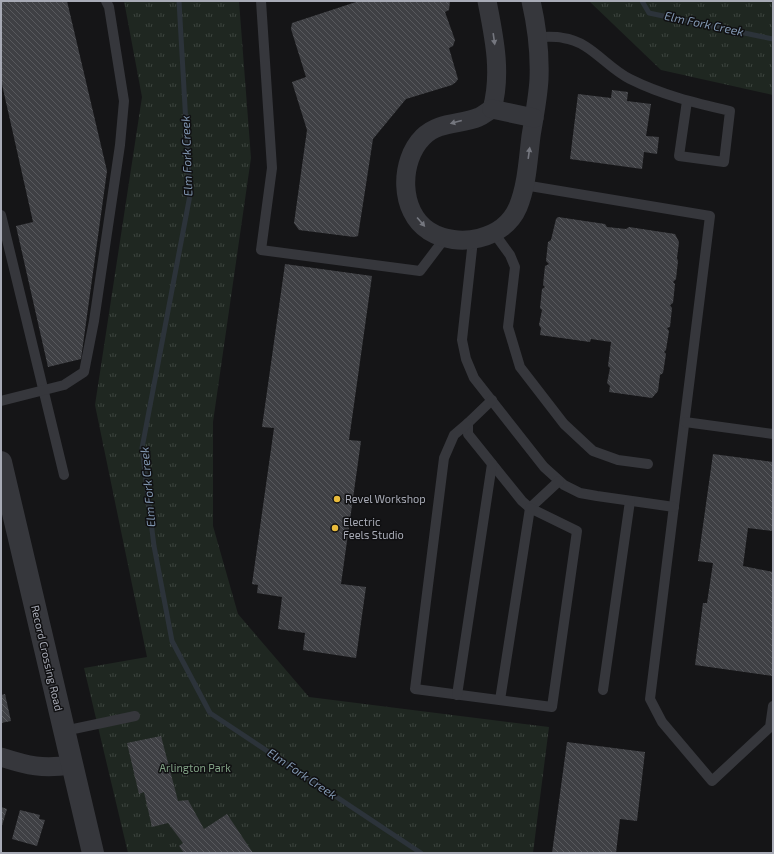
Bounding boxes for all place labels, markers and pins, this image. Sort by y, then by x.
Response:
place label: Revel Workshop [345,492,426,505]
marker: Revel Workshop [332,494,342,504]
place label: Electric Feels Studio [343,515,404,541]
marker: Electric Feels Studio [330,523,340,533]

